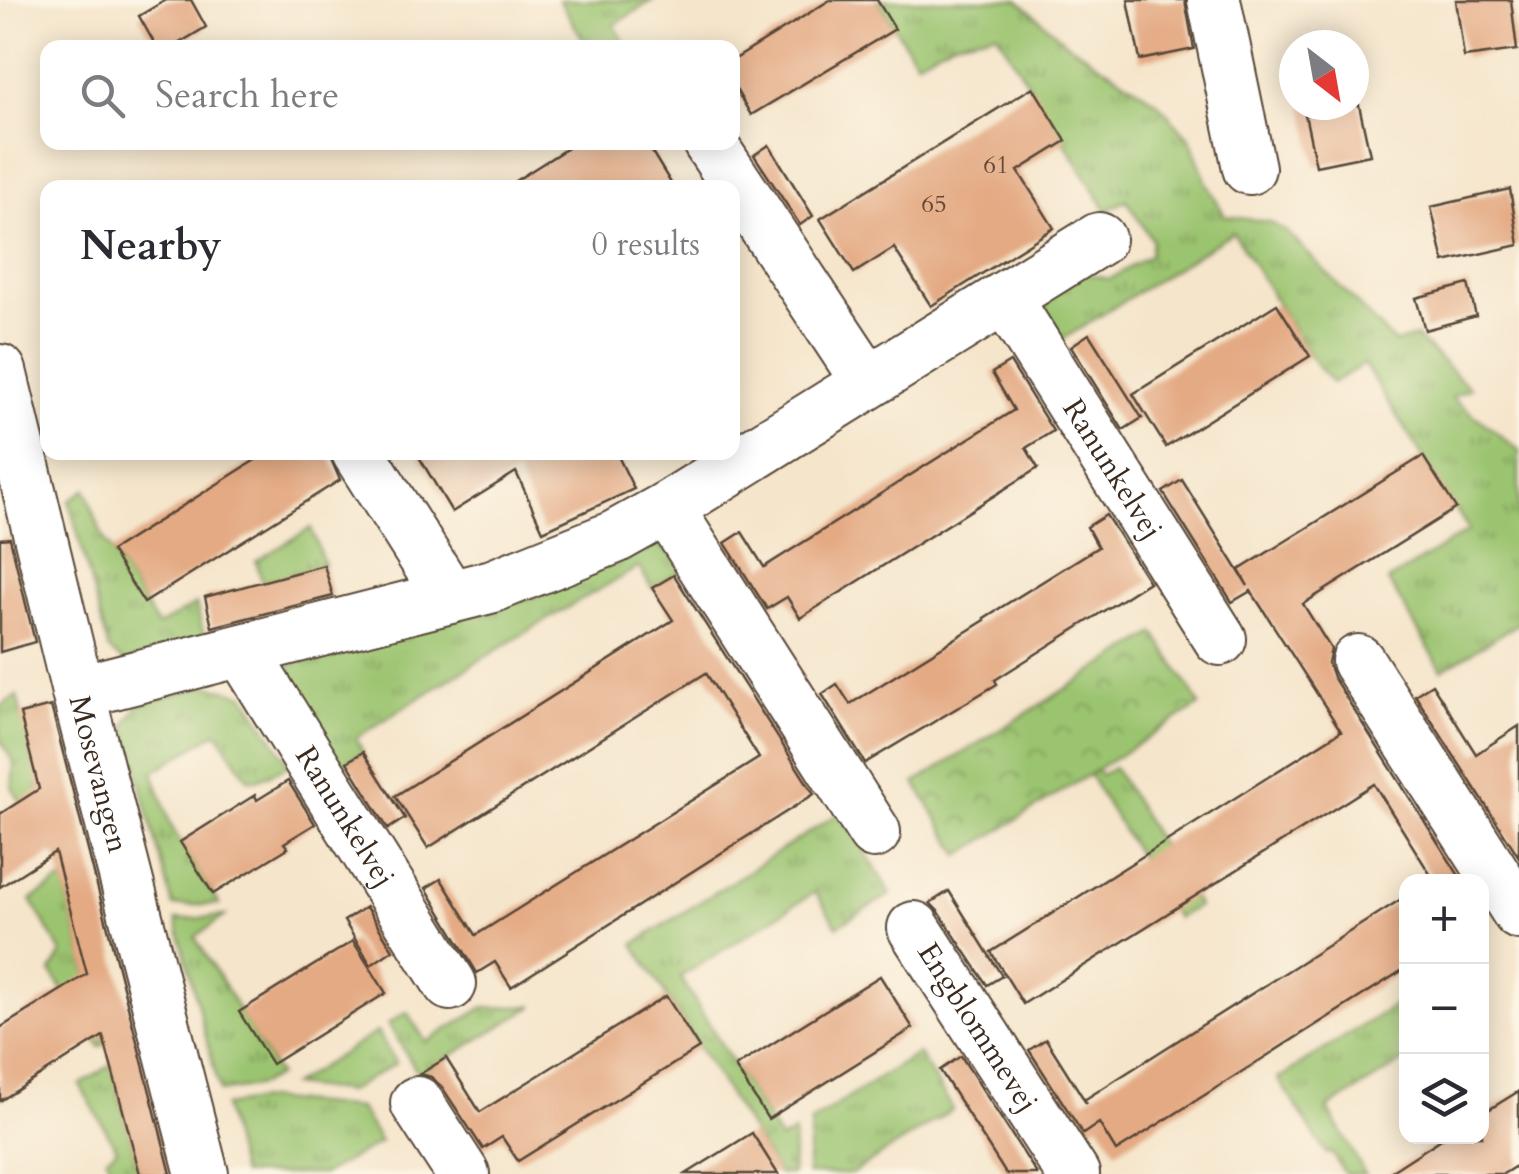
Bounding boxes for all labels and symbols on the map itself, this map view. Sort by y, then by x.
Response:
north arrow [1279,30,1369,120]
house number: 61 [983,148,1009,182]
house number: 65 [921,187,947,221]
street label: Ranunkelvej [1053,391,1172,547]
street label: Mosevangen [59,691,139,857]
street label: Ranunkelvej [286,738,405,895]
street label: Engblommevej [908,935,1048,1120]

